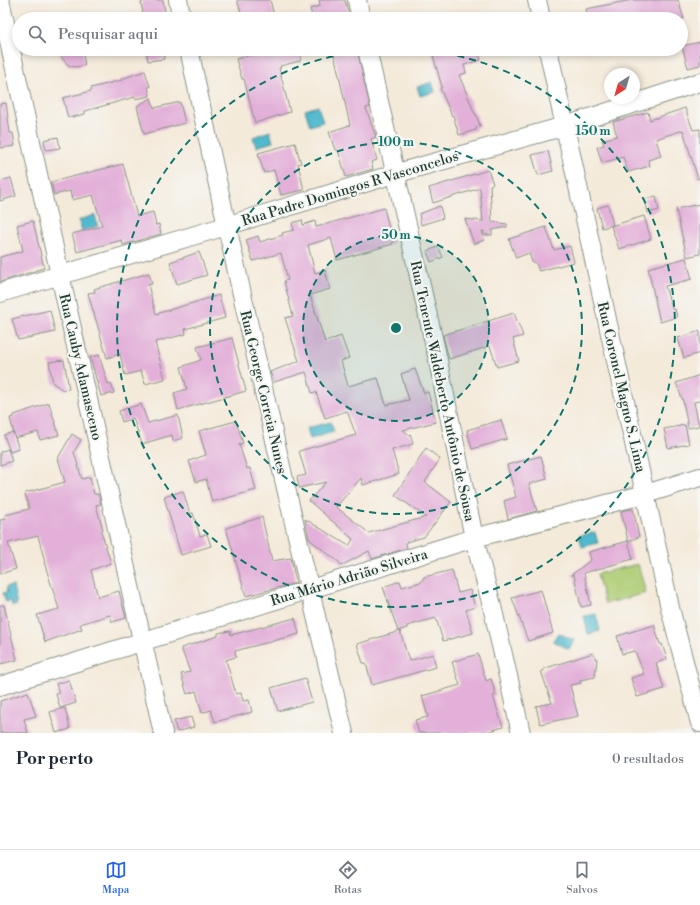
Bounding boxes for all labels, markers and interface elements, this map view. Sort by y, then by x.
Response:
search box [12,12,688,56]
icon: search [26,23,48,45]
text: Pesquisar aqui [58,25,158,44]
north arrow [604,68,640,104]
text: 150 m [576,124,610,139]
text: 100 m [378,135,414,150]
street label: Rua Padre Domingos R Vasconcelos [240,147,461,231]
text: 50 m [381,228,411,243]
street label: Rua Tenente Waldeberto Antônio de Sousa [406,259,479,524]
street label: Rua Cauby Adamasceno [54,292,106,442]
street label: Rua Coronel Magno S. Lima [593,300,650,475]
street label: Rua George Correia Nunes [235,309,291,476]
centre of rings [389,321,403,335]
street label: Rua Mário Adrião Silveira [269,545,431,610]
text: Por perto [16,748,93,770]
text: 0 resultados [612,751,684,767]
tab: Mapa [102,859,129,897]
tab: Rotas [334,859,362,897]
tab: Salvos [566,859,598,897]

